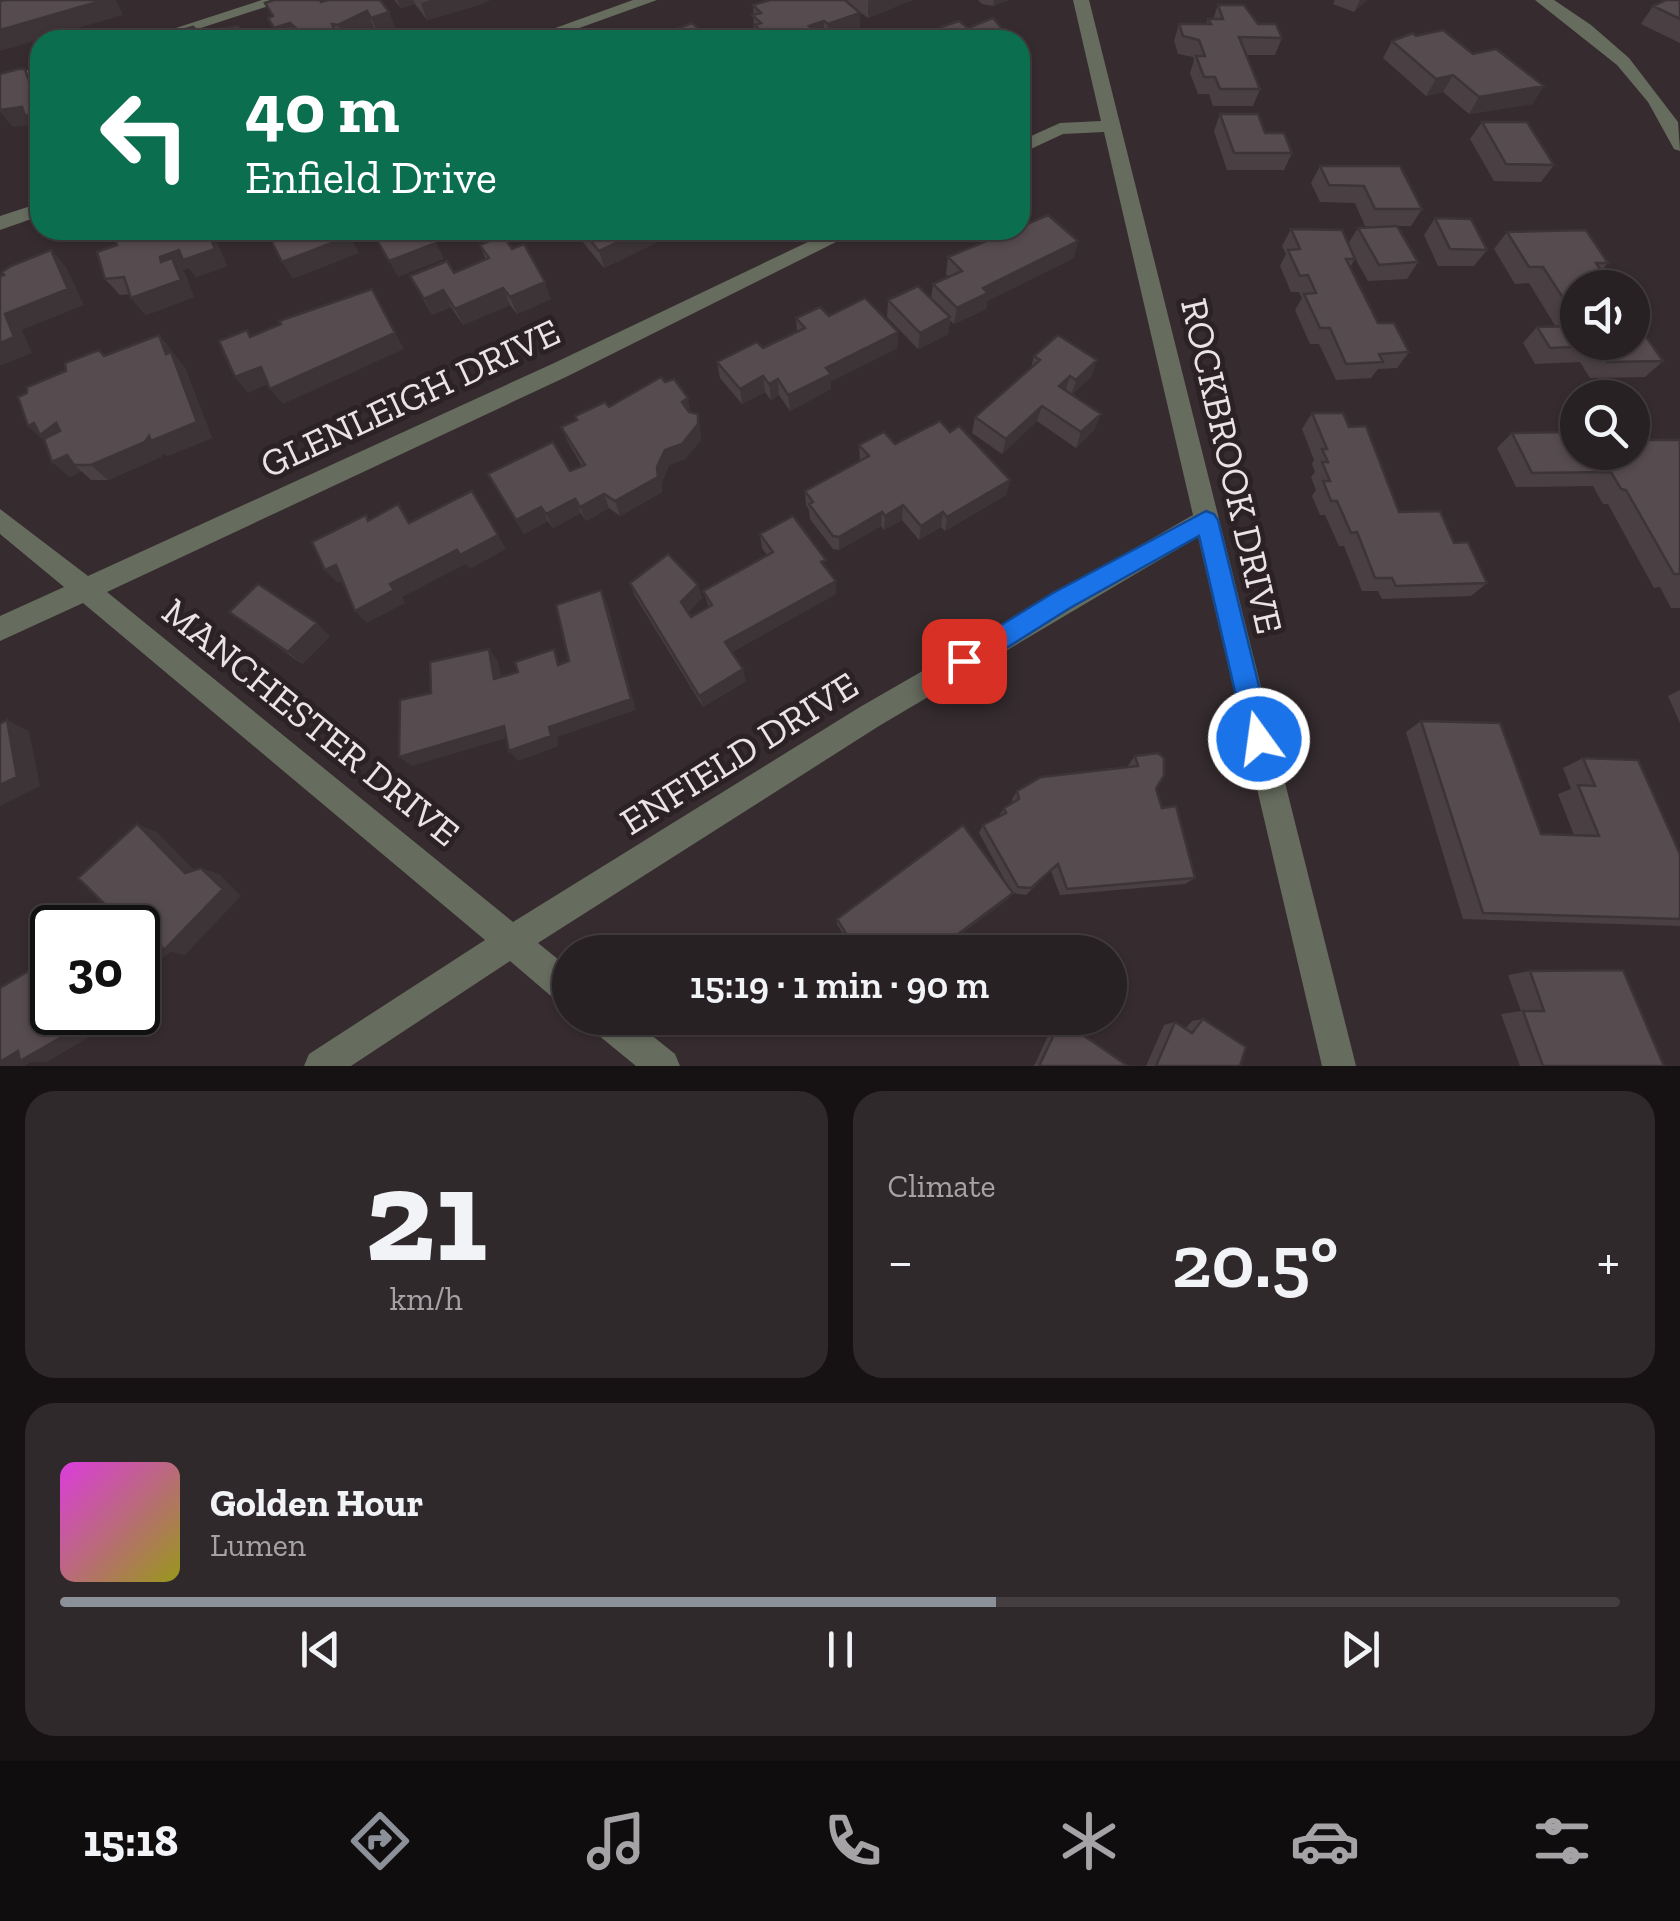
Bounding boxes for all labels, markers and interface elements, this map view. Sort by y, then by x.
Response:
text: 40 m [245,66,400,150]
icon: left [80,70,210,200]
text: Enfield Drive [245,151,497,205]
map controls [1560,270,1650,470]
button: sound [1560,270,1650,360]
street label: ROCKBROOK DRIVE [1171,294,1293,638]
street label: GLENLEIGH DRIVE [253,309,567,487]
button: search [1560,380,1650,470]
street label: MANCHESTER DRIVE [153,588,469,856]
pin [922,619,1007,704]
icon: arrive [937,634,992,689]
street label: ENFIELD DRIVE [612,662,866,844]
position arrow [1207,687,1311,791]
speed limit sign: 30 [30,905,160,1035]
text: 15:19 · 1 min · 90 m [690,962,989,1008]
text: 21 [365,1137,487,1293]
text: Climate [888,1167,996,1205]
text: 20.5° [1172,1216,1338,1306]
text: − [888,1228,913,1294]
text: + [1597,1228,1620,1294]
text: km/h [390,1280,463,1318]
text: Golden Hour [210,1480,423,1526]
text: Lumen [210,1526,306,1564]
icon: previous [293,1622,348,1677]
icon: pause [813,1622,868,1677]
icon: next [1333,1622,1388,1677]
icon: directions [345,1806,415,1876]
icon: music [581,1806,651,1876]
icon: phone [818,1806,888,1876]
icon: climate [1054,1806,1124,1876]
icon: car [1290,1806,1360,1876]
icon: filters [1527,1806,1597,1876]
text: 15:18 [83,1814,178,1868]

